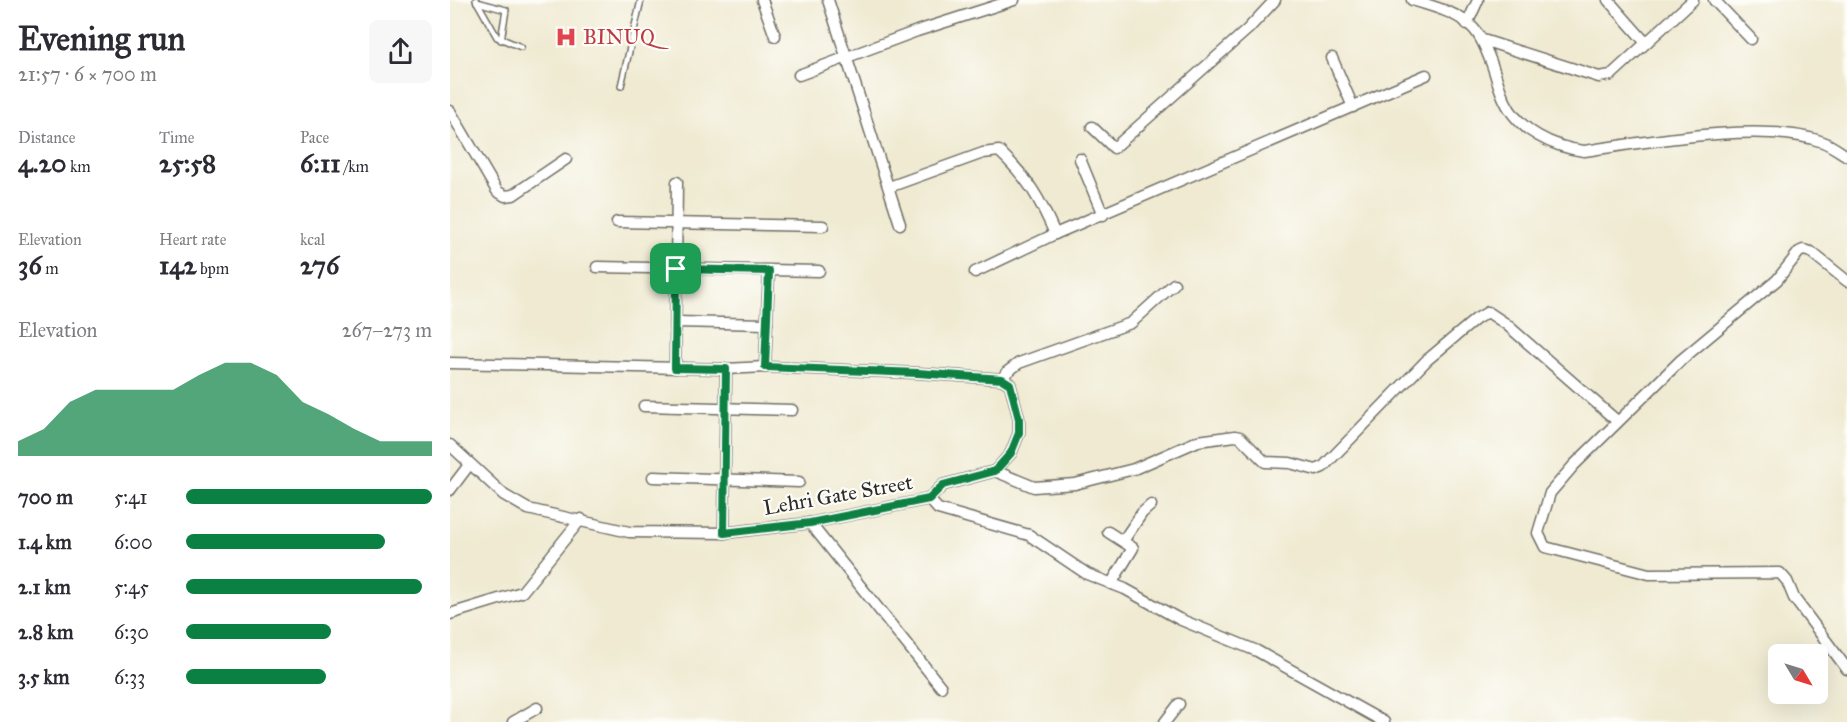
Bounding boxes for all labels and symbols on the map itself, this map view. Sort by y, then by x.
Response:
place label: BINUQ [583,24,670,50]
hospital icon: BINUQ [554,25,578,49]
pin [650,243,701,294]
street label: Lehri Gate Street [761,469,915,521]
north arrow [1768,644,1828,704]

